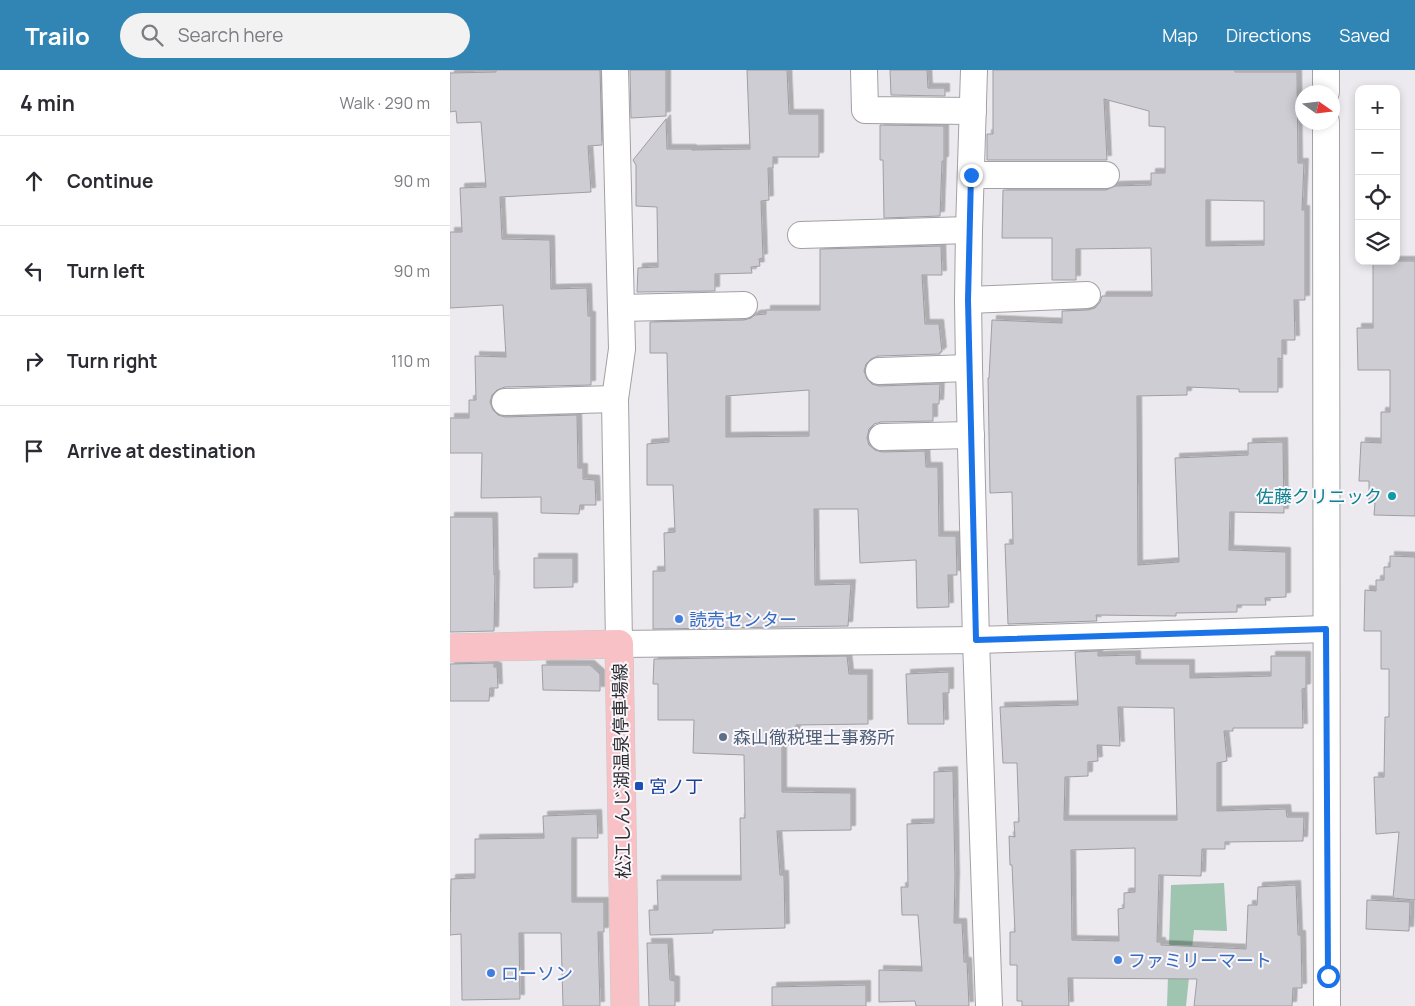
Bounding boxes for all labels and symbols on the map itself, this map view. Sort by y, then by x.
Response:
north arrow [1295,85,1340,130]
route end [960,164,983,187]
place label: 佐藤クリニック [1256,484,1382,508]
marker: 佐藤クリニック [1386,490,1398,502]
place label: 読売センター [689,607,797,631]
marker: 読売センター [673,613,685,625]
street label: 松江しんじ湖温泉停車場線 [607,663,635,879]
place label: 森山徹税理士事務所 [733,725,895,749]
marker: 森山徹税理士事務所 [717,731,729,743]
place label: 宮ノ丁 [649,774,703,798]
marker: 宮ノ丁 [633,780,645,792]
place label: ファミリーマート [1128,948,1272,972]
marker: ファミリーマート [1112,954,1124,966]
place label: ローソン [501,961,573,985]
route start [1317,965,1340,988]
marker: ローソン [485,967,497,979]

